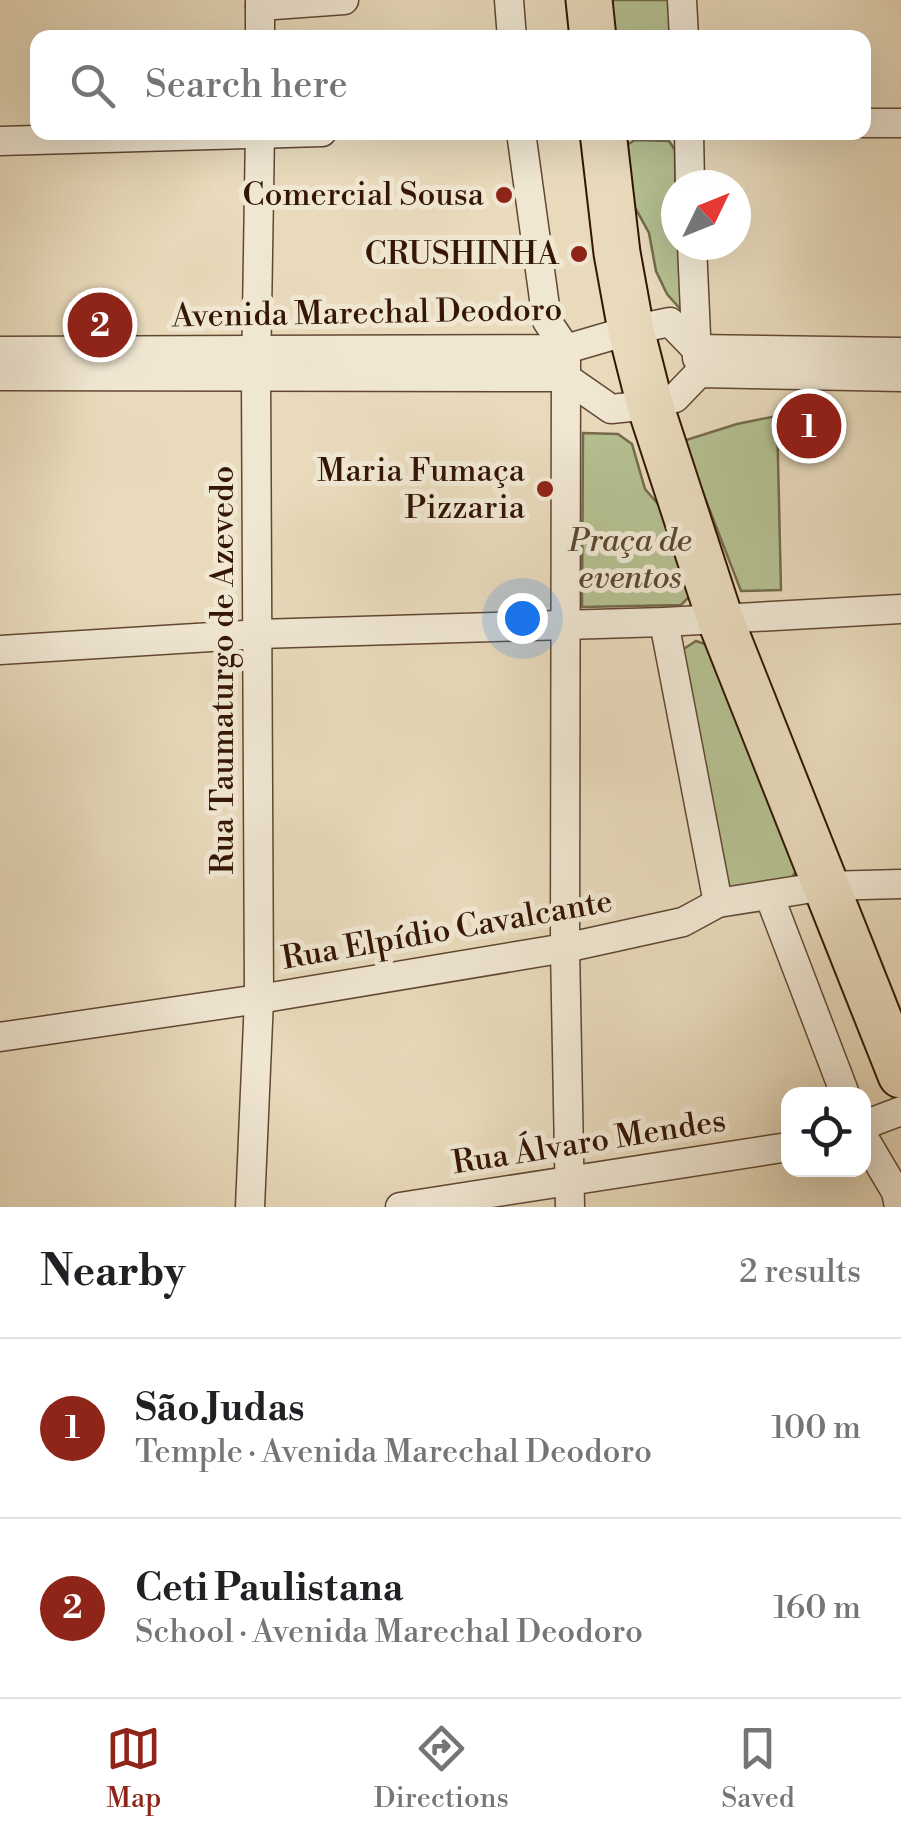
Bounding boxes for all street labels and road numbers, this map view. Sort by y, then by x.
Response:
street label: Avenida Marechal Deodoro [170,290,563,336]
street label: Rua Taumaturgo de Azevedo [203,466,243,874]
street label: Rua Elpídio Cavalcante [279,881,615,979]
street label: Rua Álvaro Mendes [449,1099,729,1183]

